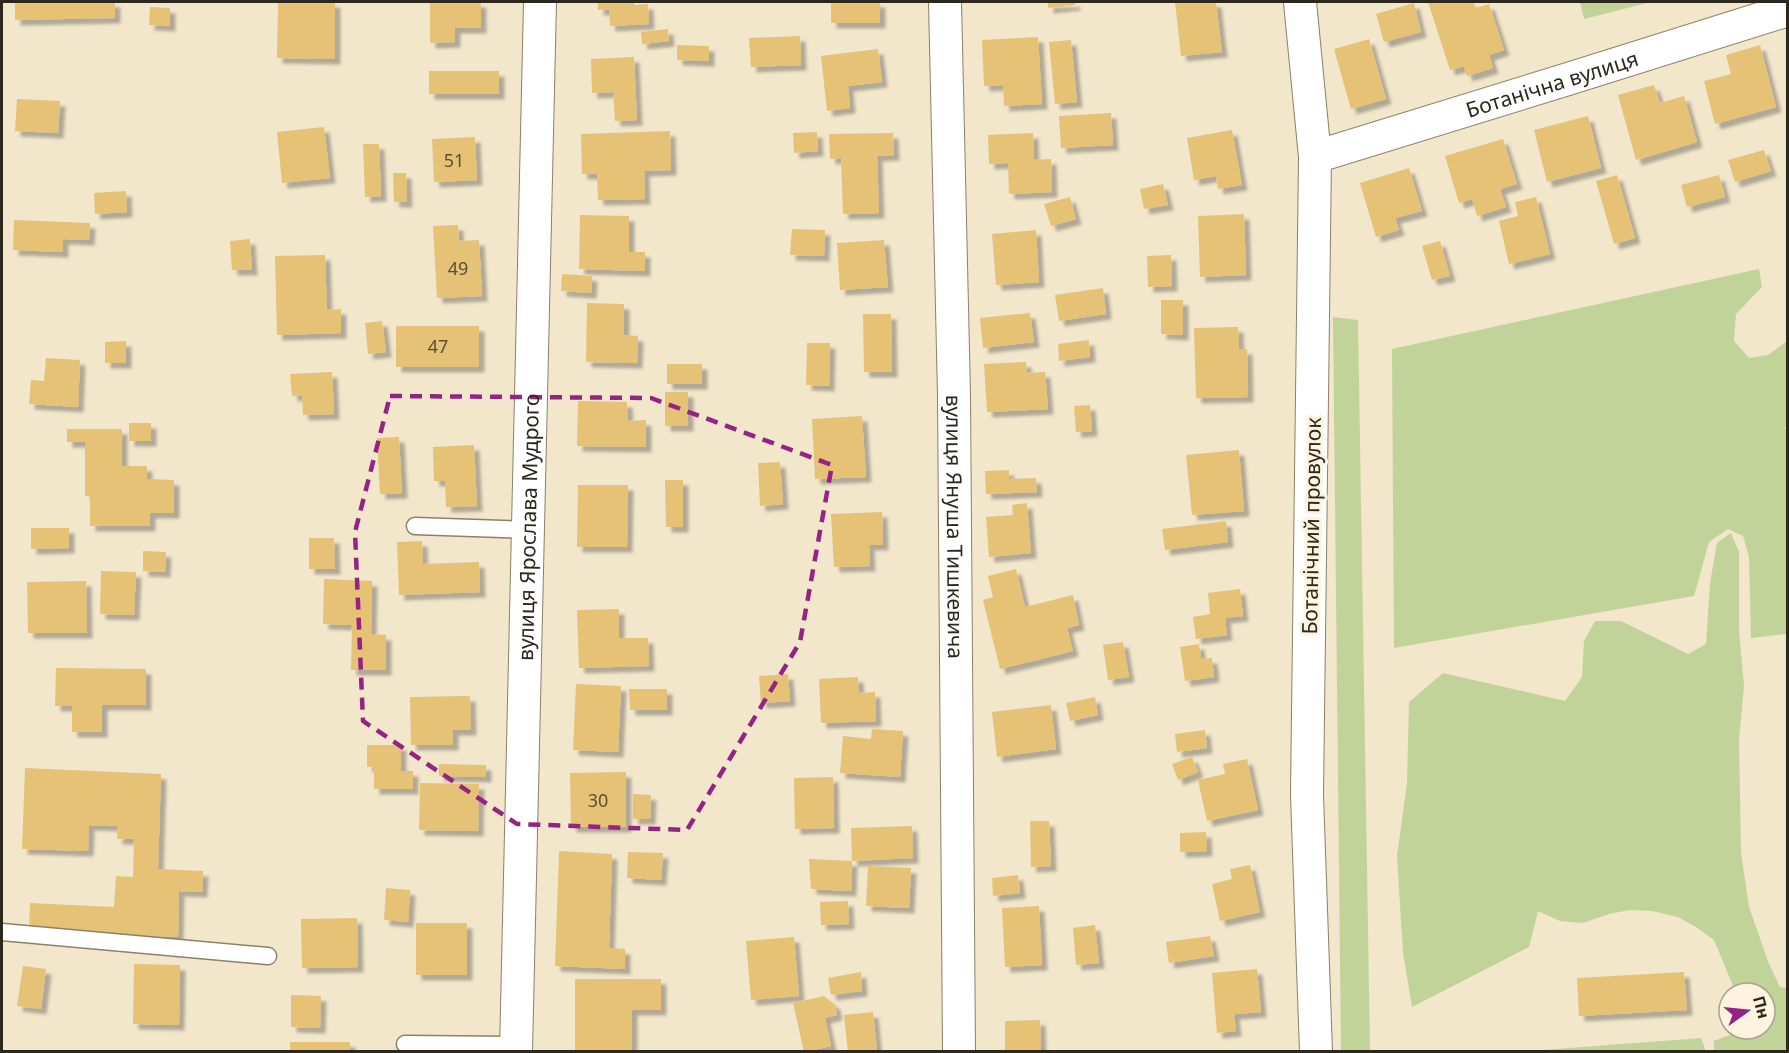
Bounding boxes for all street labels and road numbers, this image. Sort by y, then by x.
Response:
street label: Ботанічна вулиця [1462,44,1642,124]
street label: вулиця Ярослава Мудрого [511,393,545,661]
street label: вулиця Януша Тишкевича [940,395,970,659]
street label: Ботанічний провулок [1295,417,1327,635]

